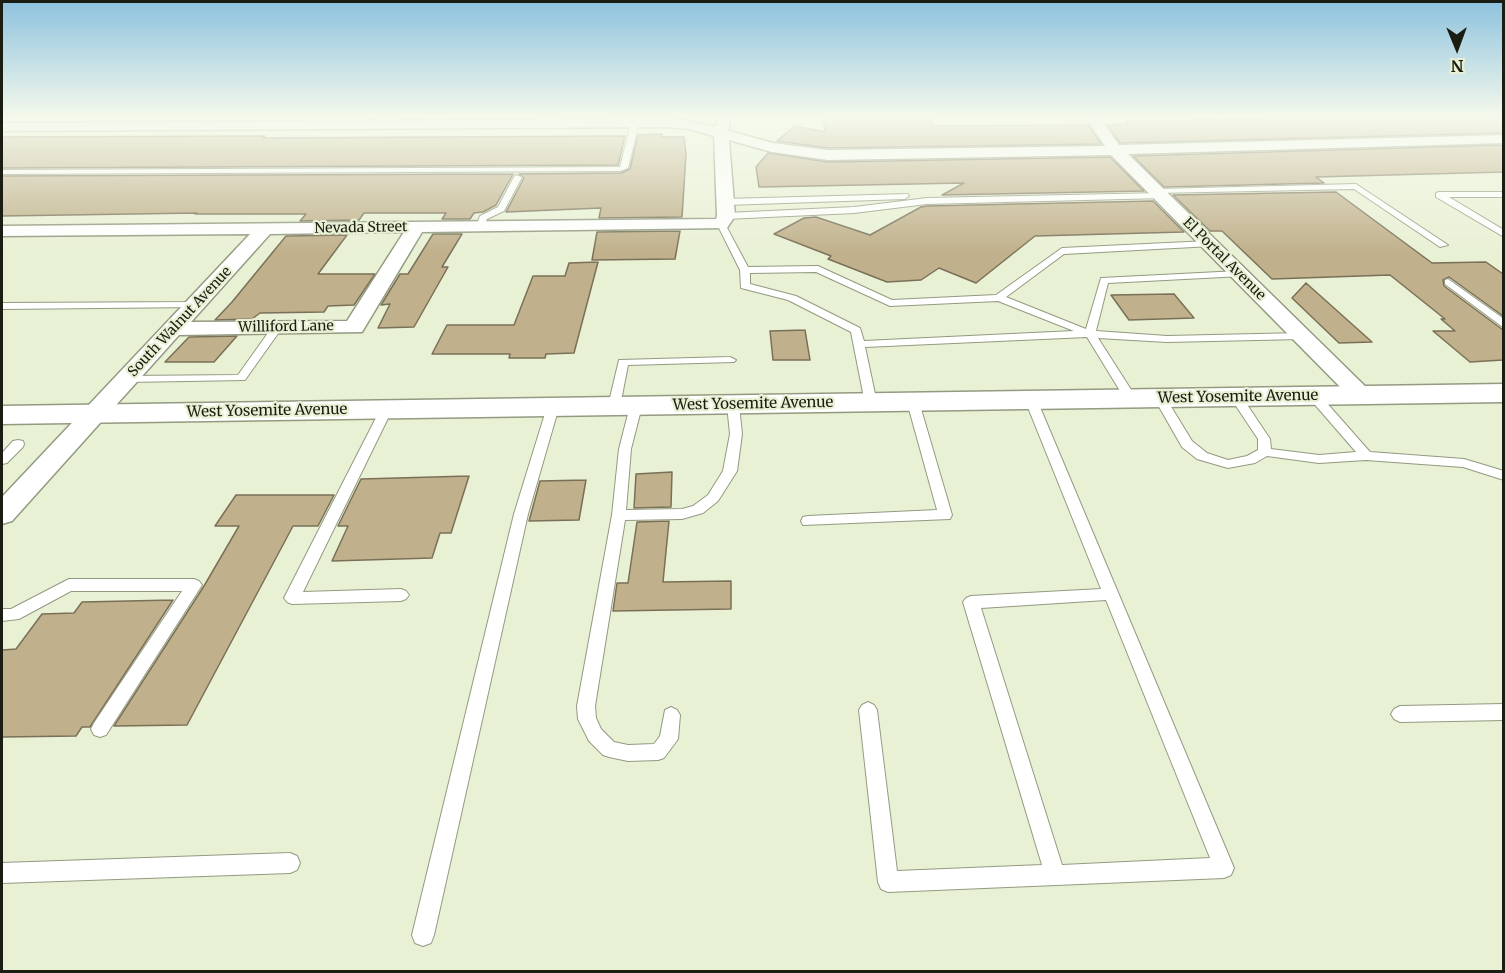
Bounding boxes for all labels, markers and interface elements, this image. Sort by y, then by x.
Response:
north arrow [1427,18,1487,78]
text: N [1451,56,1464,76]
street label: El Portal Avenue [1179,214,1269,304]
street label: Nevada Street [314,219,408,237]
street label: South Walnut Avenue [125,264,235,380]
street label: Williford Lane [238,318,334,336]
street label: West Yosemite Avenue [1158,387,1318,407]
street label: West Yosemite Avenue [673,394,833,414]
street label: West Yosemite Avenue [187,401,347,421]

